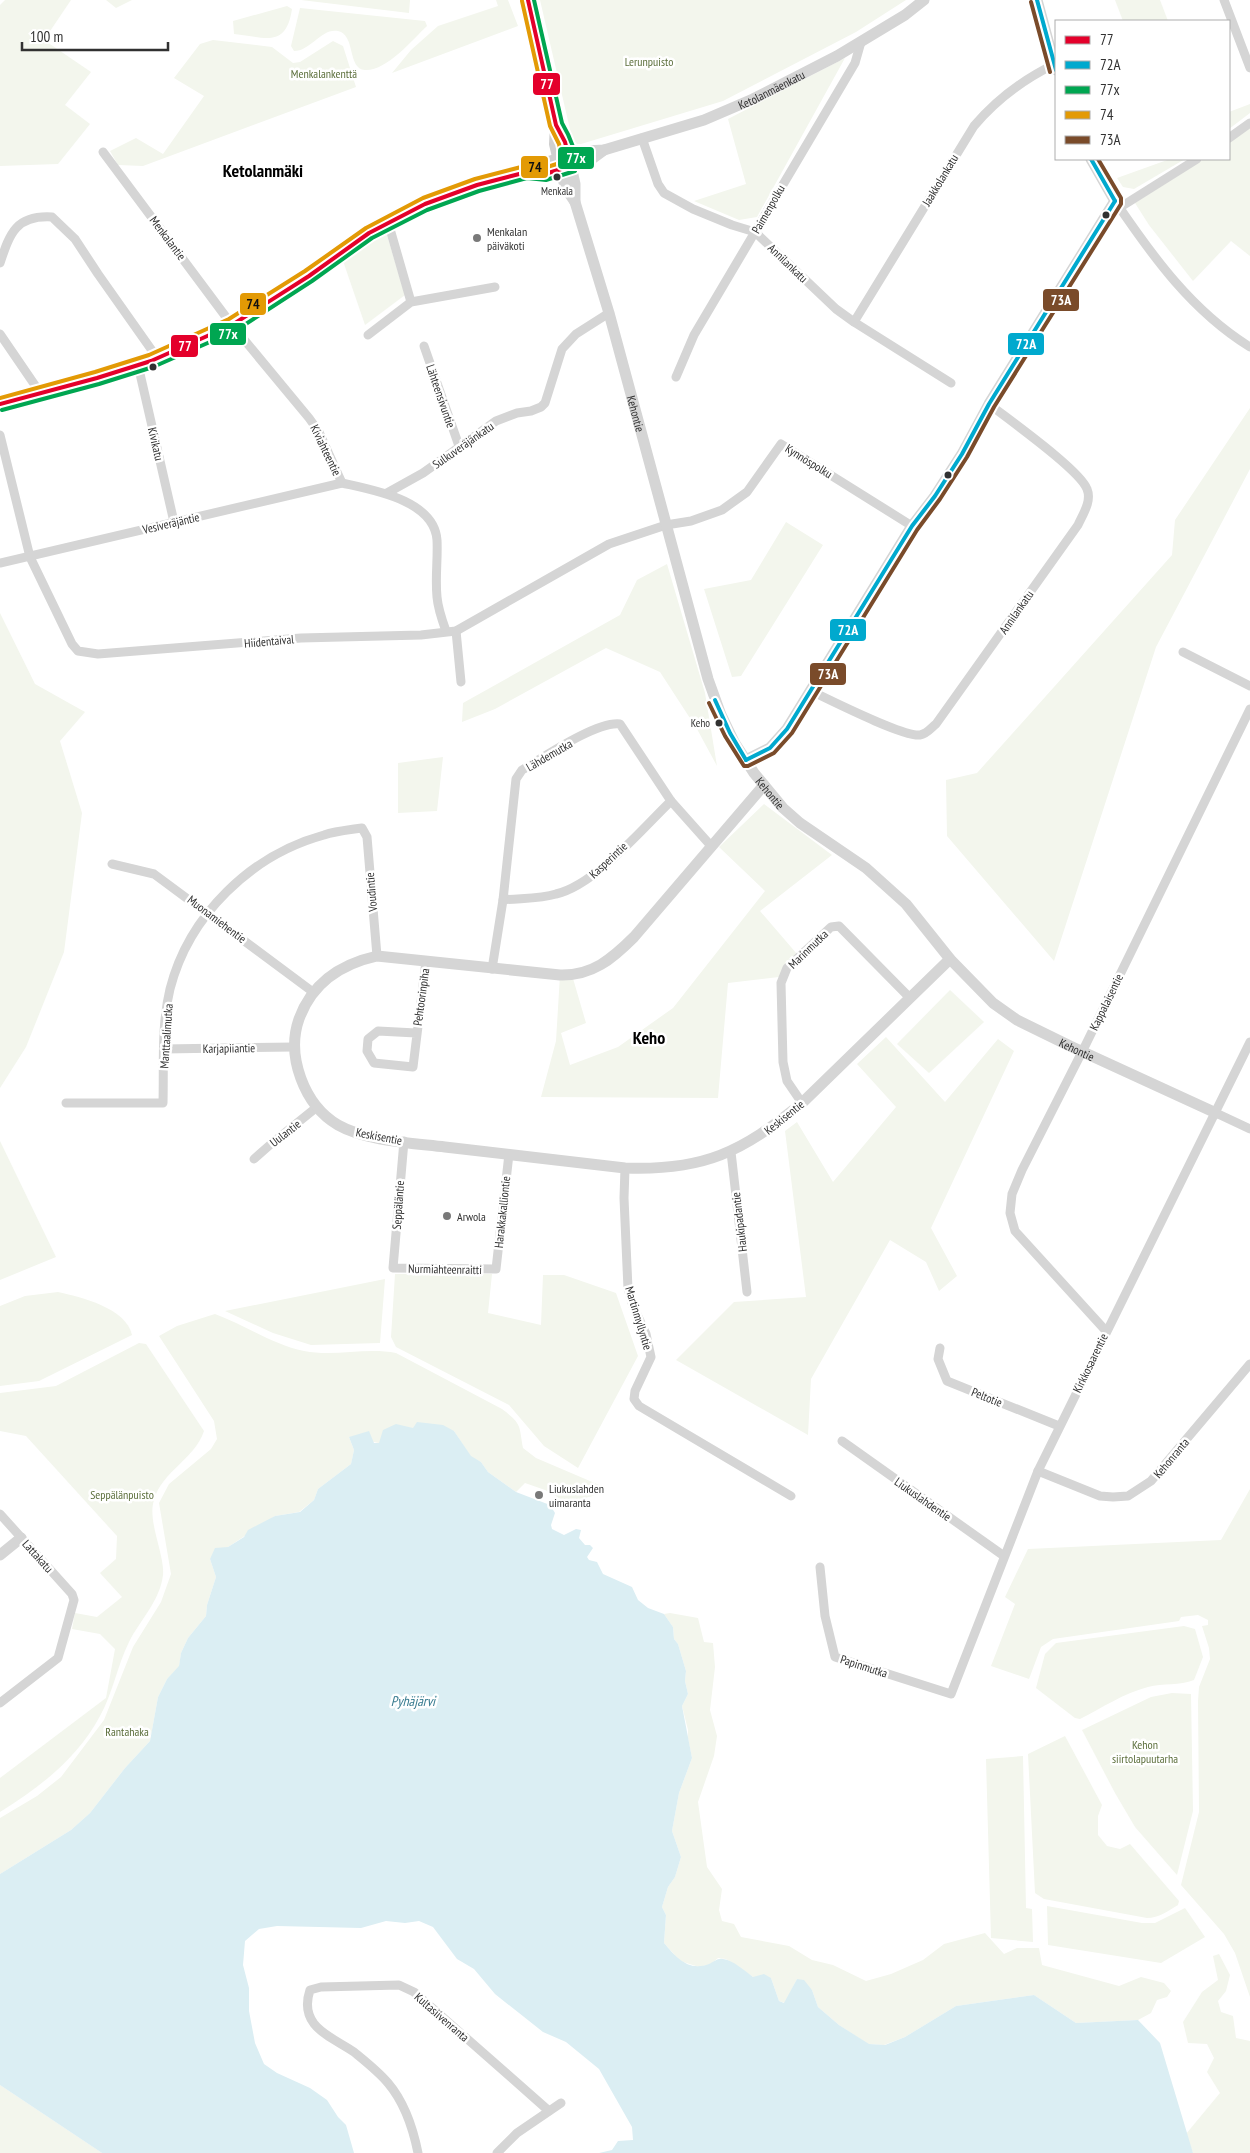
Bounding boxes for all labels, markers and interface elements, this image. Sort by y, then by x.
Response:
scale bar [22,20,169,52]
legend [1055,20,1230,160]
text: 100 m [30,27,63,46]
text: 77 [1100,30,1114,49]
park label: Lerunpuisto [625,54,673,69]
text: 72A [1100,55,1122,74]
park label: Menkalankenttä [291,66,357,81]
street label: Ketolanmäenkatu [736,66,807,112]
line badge: 77 [532,72,561,96]
text: 77 [540,75,554,93]
text: 77x [1100,80,1120,99]
text: 74 [1100,105,1114,124]
text: 73A [1100,130,1122,149]
line badge: 77x [557,146,595,170]
text: 77x [566,149,587,167]
street label: Jaakkolankatu [918,151,961,209]
line badge: 74 [520,155,549,179]
text: 74 [528,158,542,176]
district label: Ketolanmäki [223,159,303,182]
marker: Menkala [552,172,562,182]
street label: Paimenpolku [748,182,788,236]
place label: Menkala [541,184,573,198]
unlabelled marker [1101,210,1111,220]
street label: Menkalantie [147,213,189,263]
place label: Menkalan päiväkoti [487,224,527,253]
marker: Menkalan päiväkoti [471,232,483,244]
street label: Annilankatu [765,240,811,286]
line badge: 73A [1042,288,1080,312]
text: 73A [1051,291,1072,309]
line badge: 74 [239,292,267,316]
text: 74 [246,295,260,313]
line badge: 77x [209,322,247,346]
text: 77x [218,325,239,343]
line badge: 72A [1007,332,1045,356]
line badge: 77 [170,334,199,358]
text: 72A [1016,335,1037,353]
text: 77 [178,337,192,355]
unlabelled marker [148,362,158,372]
street label: Lähteensivuntie [423,362,459,430]
street label: Kehontie [624,394,648,433]
street label: Sulkuveräjänkatu [429,418,497,472]
street label: Kiviahteentie [307,422,345,478]
street label: Kivikatu [145,426,167,462]
street label: Kynnöspolku [783,441,835,481]
unlabelled marker [943,470,953,480]
street label: Vesiveräjäntie [140,509,201,537]
street label: Annilankatu [996,587,1036,637]
line badge: 72A [829,618,867,642]
text: 72A [838,621,859,639]
street label: Hiidentaival [243,631,295,651]
line badge: 73A [809,662,847,686]
text: 73A [818,665,839,683]
place label: Keho [691,716,710,730]
marker: Keho [714,718,724,728]
street label: Lähdemutka [523,736,575,774]
street label: Kehontie [753,774,788,812]
street label: Kasperintie [586,839,630,881]
street label: Voudintie [362,872,380,913]
street label: Muonamiehentie [185,892,249,946]
street label: Marinmutka [785,926,831,972]
street label: Pehtoorinpiha [410,967,432,1027]
street label: Kappalaisentie [1086,971,1126,1033]
street label: Manttaalimutka [156,1003,176,1069]
district label: Keho [633,1026,665,1049]
street label: Kehontie [1057,1034,1097,1064]
street label: Karjapiiantie [203,1040,255,1056]
street label: Keskisentie [761,1096,807,1138]
street label: Uulantie [267,1116,304,1150]
street label: Keskisentie [355,1124,403,1148]
street label: Harakkakalliontie [491,1175,513,1249]
street label: Seppäläntie [389,1180,407,1230]
street label: Haukipadantie [728,1191,750,1253]
place label: Arwola [457,1209,486,1224]
marker: Arwola [441,1210,453,1222]
street label: Nurmiahteenraitti [408,1261,482,1277]
street label: Martinmyllyntie [622,1284,656,1352]
street label: Kirkkosaarentie [1069,1331,1111,1395]
street label: Peltotie [969,1384,1005,1410]
street label: Kehonranta [1150,1435,1192,1481]
street label: Liukuslahdentie [892,1474,954,1524]
place label: Liukuslahden uimaranta [549,1481,604,1510]
park label: Seppälänpuisto [90,1487,154,1502]
marker: Liukuslahden uimaranta [533,1489,545,1501]
street label: Lattakatu [19,1536,57,1576]
street label: Papinmutka [838,1651,890,1681]
water label: Pyhäjärvi [391,1692,437,1710]
park label: Rantahaka [105,1724,149,1739]
park label: Kehon siirtolapuutarha [1112,1737,1178,1766]
street label: Kultasiivenranta [412,1989,472,2045]

